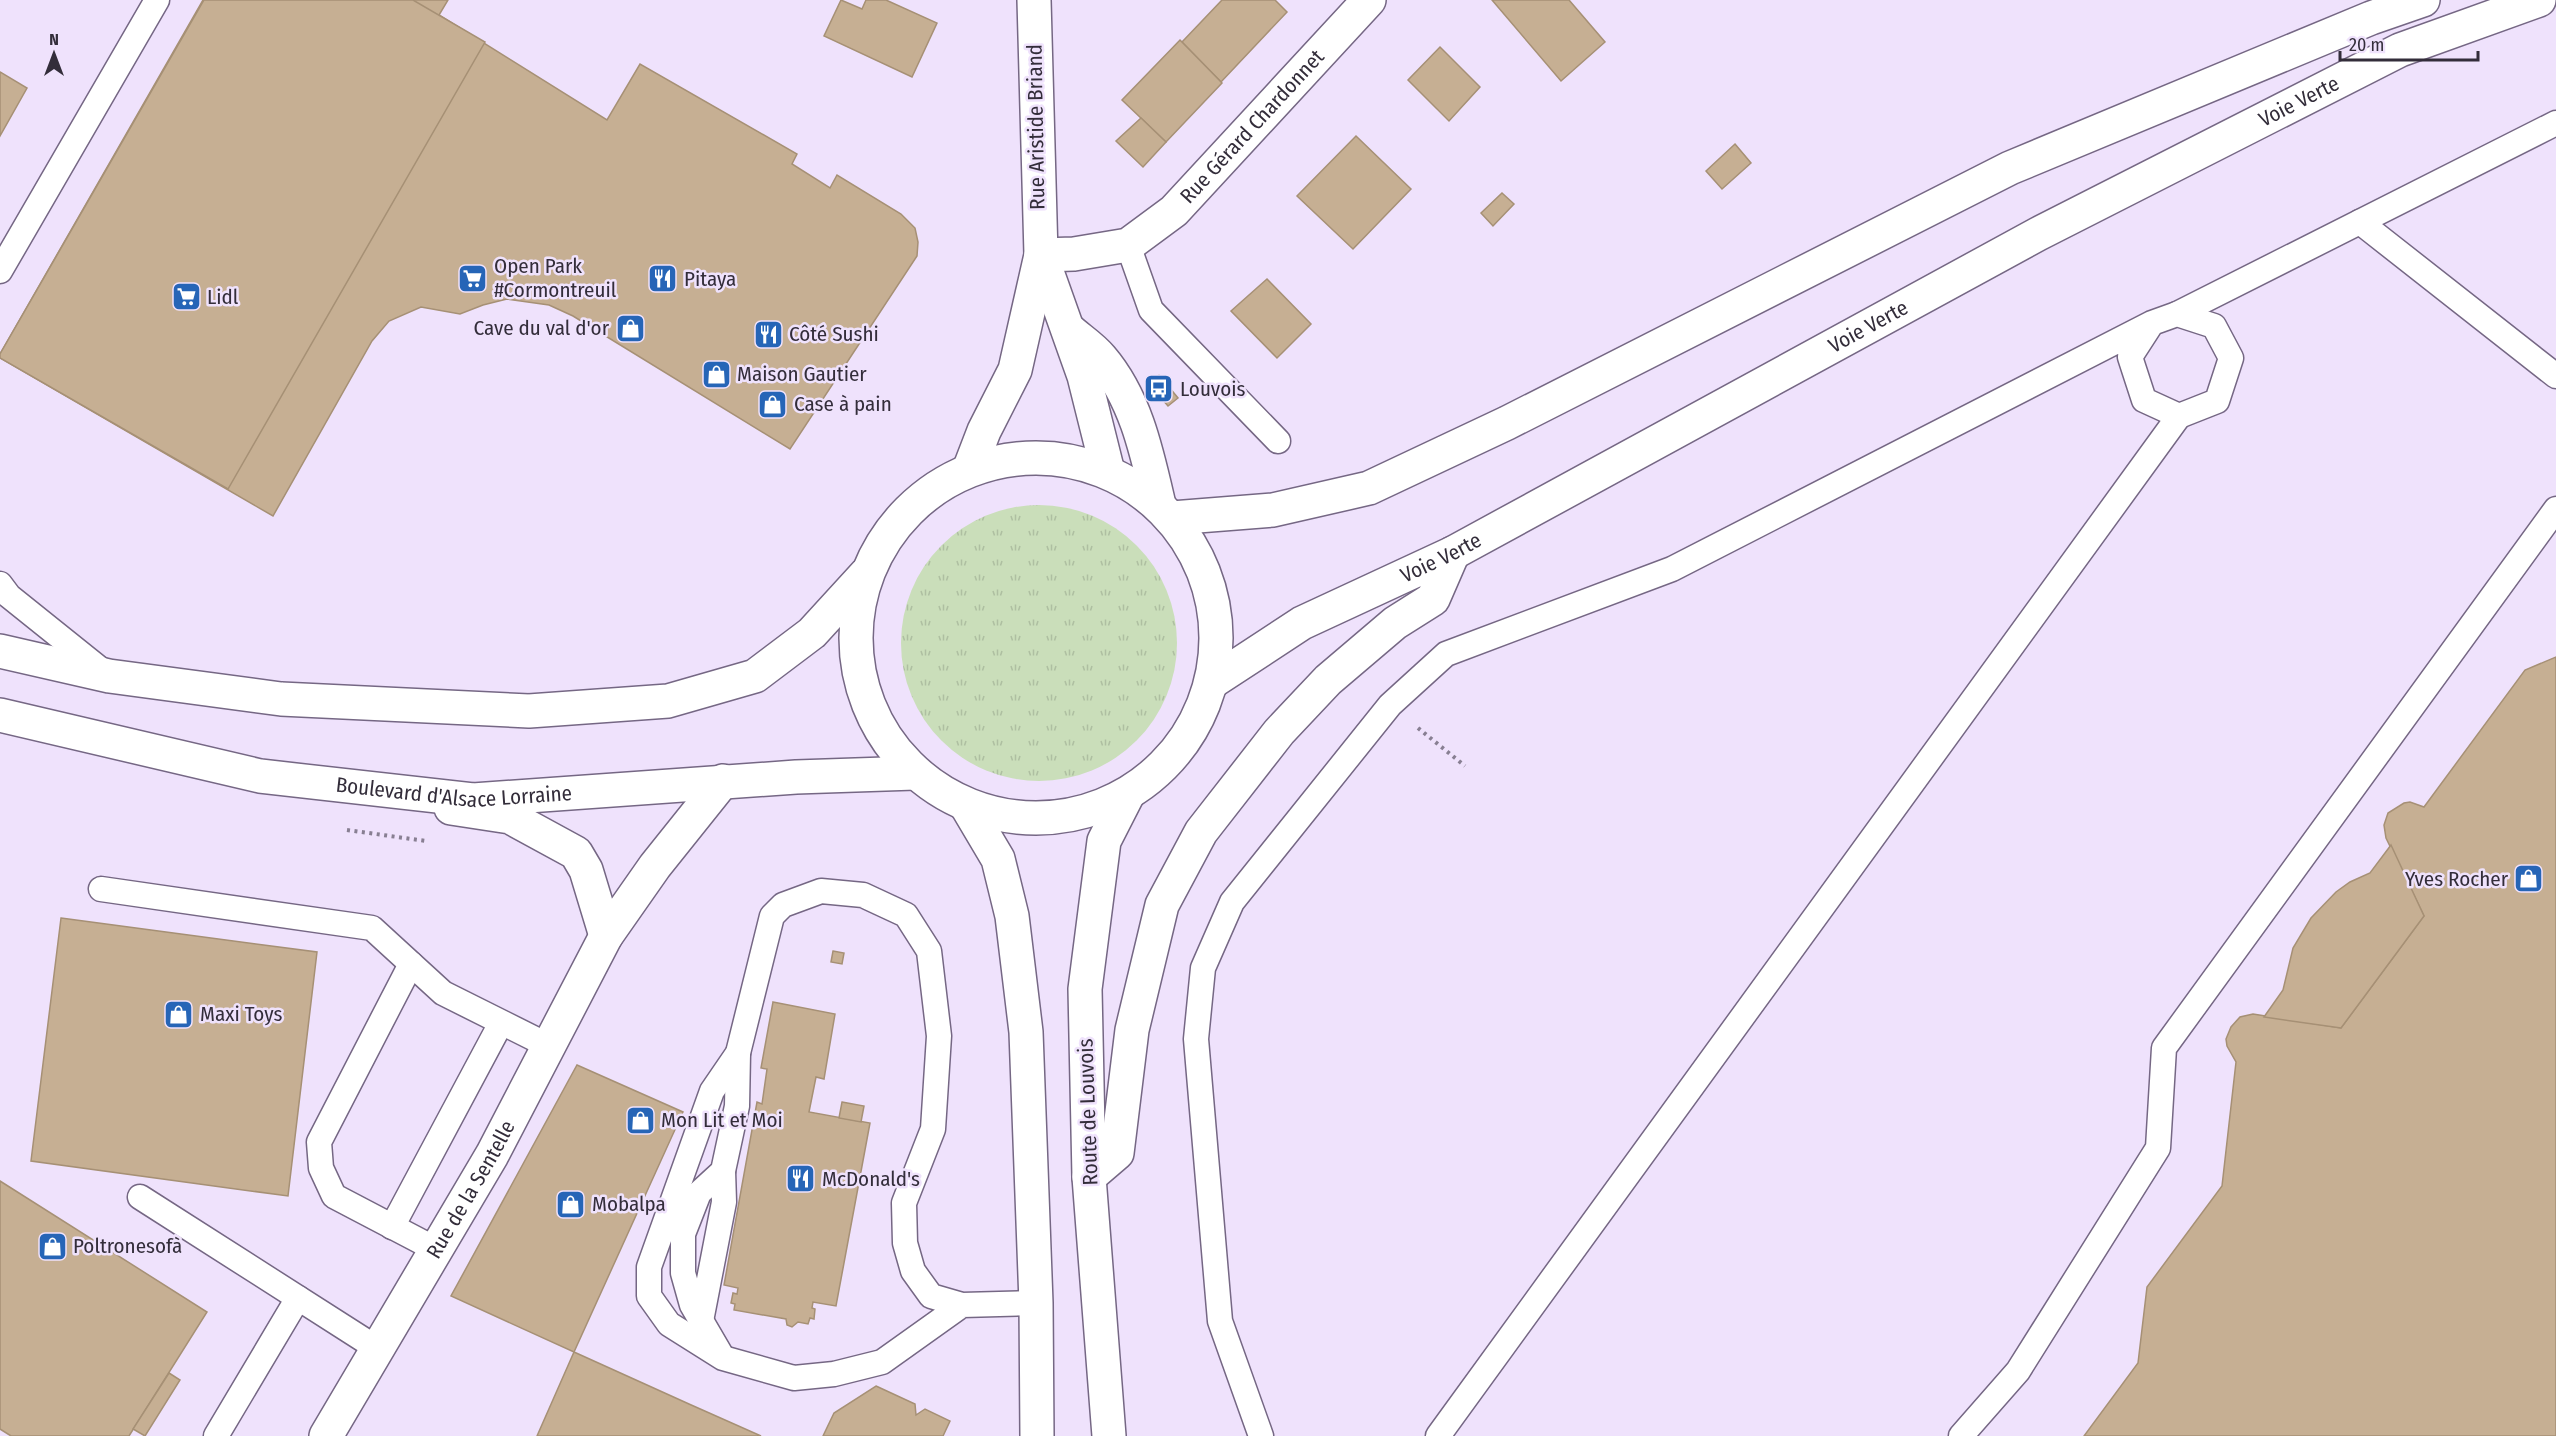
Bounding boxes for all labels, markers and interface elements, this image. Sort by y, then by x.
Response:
north arrow [24,24,84,84]
scale bar [2340,24,2478,62]
text: N [49,30,59,49]
text: 20 m [2349,34,2384,56]
street label: Rue Aristide Briand [1022,44,1050,210]
street label: Rue Gérard Chardonnet [1175,44,1330,209]
street label: Voie Verte [2254,70,2343,133]
place label: Open Park #Cormontreuil [494,253,617,303]
supermarket icon: Open Park #Cormontreuil [457,262,489,294]
restaurant icon: Pitaya [647,263,679,295]
place label: Pitaya [684,266,736,292]
supermarket icon: Lidl [170,281,202,313]
place label: Lidl [207,284,239,310]
street label: Voie Verte [1824,294,1912,359]
shop icon: Cave du val d'or [614,312,646,344]
place label: Cave du val d'or [474,315,610,341]
restaurant icon: Côté Sushi [752,318,784,350]
place label: Côté Sushi [789,321,879,347]
shop icon: Maison Gautier [700,358,732,390]
place label: Maison Gautier [737,361,867,387]
bus stop icon: Louvois [1143,373,1175,405]
place label: Louvois [1180,376,1245,402]
shop icon: Case à pain [757,388,789,420]
place label: Case à pain [794,391,892,417]
street label: Voie Verte [1396,527,1486,589]
street label: Boulevard d'Alsace Lorraine [334,772,573,813]
shop icon: Yves Rocher [2513,863,2545,895]
place label: Yves Rocher [2405,866,2509,892]
shop icon: Maxi Toys [163,998,195,1030]
place label: Maxi Toys [200,1001,282,1027]
street label: Route de Louvois [1072,1038,1104,1186]
shop icon: Mon Lit et Moi [624,1104,656,1136]
place label: Mon Lit et Moi [661,1107,783,1133]
street label: Rue de la Sentelle [421,1116,521,1263]
restaurant icon: McDonald's [785,1163,817,1195]
place label: McDonald's [822,1166,920,1192]
shop icon: Mobalpa [555,1188,587,1220]
place label: Mobalpa [592,1191,666,1217]
shop icon: Poltronesofà [36,1230,68,1262]
place label: Poltronesofà [73,1233,182,1259]

